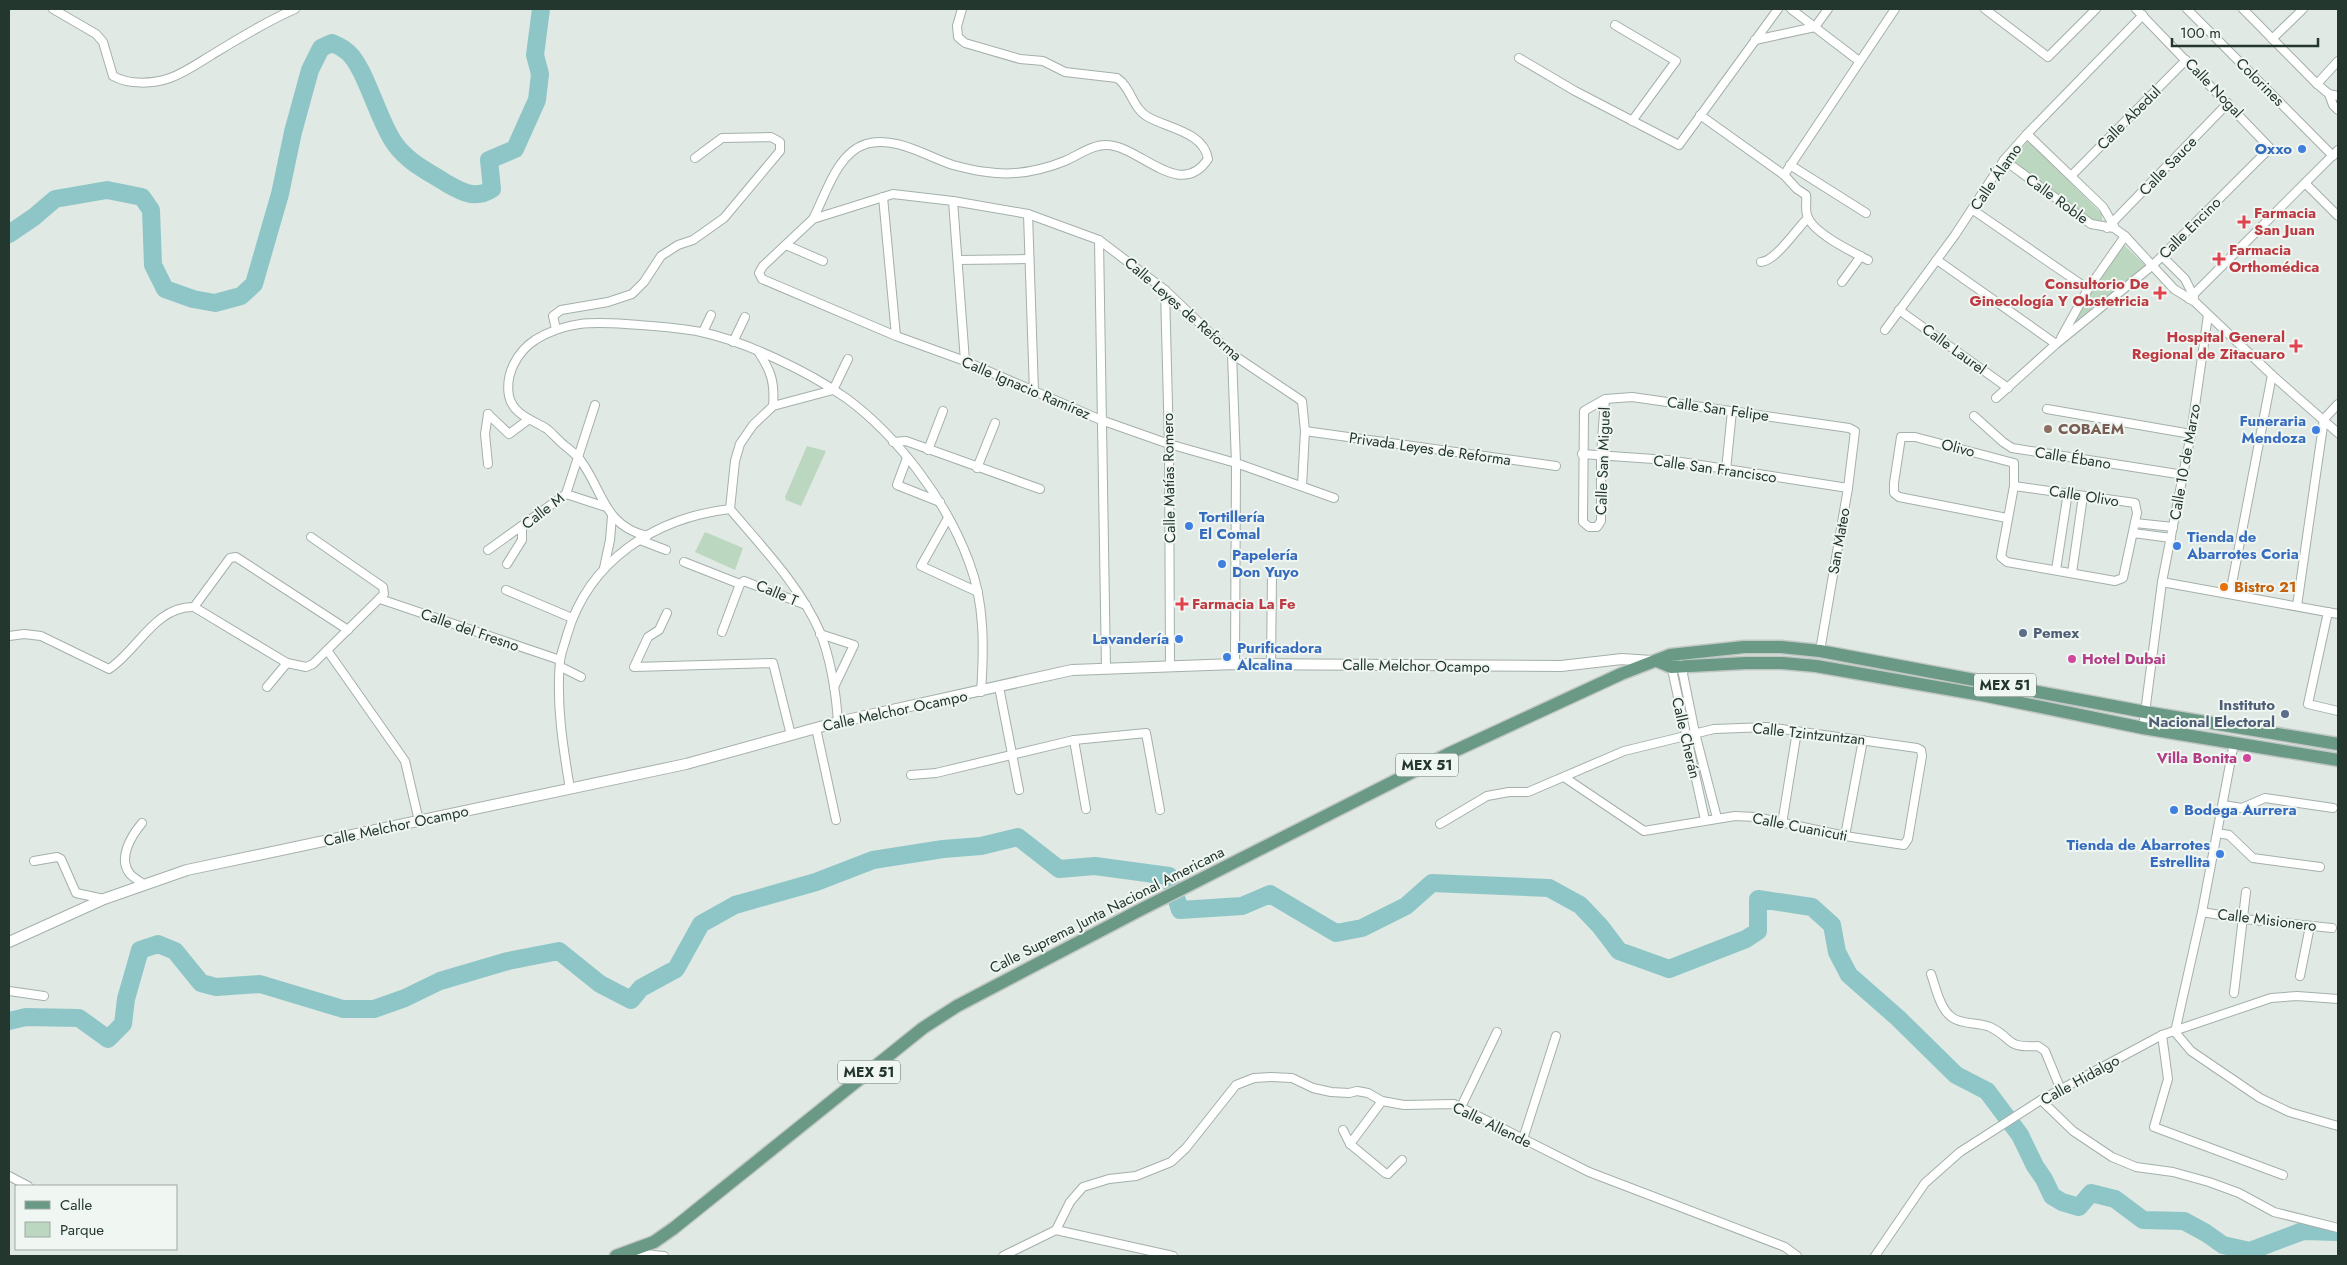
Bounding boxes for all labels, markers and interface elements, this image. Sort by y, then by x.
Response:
scale bar [2172,15,2318,47]
text: 100 m [2180,22,2221,44]
street label: Calle Nogal [2180,53,2248,123]
street label: Colorines [2231,53,2289,111]
street label: Calle Abedul [2092,81,2166,155]
street label: Calle Sauce [2134,131,2202,201]
place label: Oxxo [2255,138,2292,160]
street label: Calle Álamo [1965,139,2027,215]
marker: Oxxo [2296,143,2308,155]
street label: Calle Roble [2021,169,2093,229]
street label: Calle Encino [2154,192,2226,264]
place label: Farmacia San Juan [2254,202,2316,241]
marker: Farmacia San Juan [2238,216,2250,228]
place label: Farmacia Orthomédica [2229,239,2319,278]
street label: Calle Leyes de Reforma [1120,252,1246,366]
marker: Farmacia Orthomédica [2213,253,2225,265]
place label: Consultorio De Ginecología Y Obstetricia [1970,273,2149,312]
marker: Consultorio De Ginecología Y Obstetricia [2153,286,2167,300]
street label: Calle Laurel [1917,318,1991,380]
place label: Hospital General Regional de Zitacuaro [2132,326,2285,365]
marker: Hospital General Regional de Zitacuaro [2289,339,2303,353]
street label: Calle Ignacio Ramírez [958,351,1094,425]
street label: Calle San Felipe [1666,391,1771,427]
street label: Calle 10 de Marzo [2164,402,2206,522]
street label: Calle San Miguel [1590,407,1616,515]
place label: Funeraria Mendoza [2240,410,2306,449]
street label: Calle Matías Romero [1157,413,1181,543]
place label: COBAEM [2058,418,2124,440]
marker: COBAEM [2042,423,2054,435]
marker: Funeraria Mendoza [2310,424,2322,436]
street label: Privada Leyes de Reforma [1348,427,1512,471]
street label: Olivo [1939,433,1977,463]
street label: Calle Ébano [2033,441,2113,475]
street label: Calle San Francisco [1652,449,1778,489]
street label: Calle Olivo [2048,480,2120,512]
street label: Calle M [517,487,569,535]
place label: Tortillería El Comal [1199,506,1265,545]
street label: San Mateo [1822,506,1856,576]
marker: Tortillería El Comal [1183,520,1195,532]
place label: Tienda de Abarrotes Coria [2186,526,2299,565]
marker: Tienda de Abarrotes Coria [2171,540,2183,552]
place label: Papelería Don Yuyo [1232,544,1299,583]
marker: Papelería Don Yuyo [1216,558,1228,570]
street label: Calle T [753,574,801,612]
place label: Bistro 21 [2234,576,2296,598]
marker: Bistro 21 [2218,581,2230,593]
place label: Farmacia La Fe [1192,593,1296,615]
marker: Farmacia La Fe [1176,598,1188,610]
street label: Calle del Fresno [418,603,522,657]
place label: Pemex [2033,622,2079,644]
marker: Pemex [2017,627,2029,639]
place label: Lavandería [1092,628,1169,650]
marker: Lavandería [1173,633,1185,645]
place label: Purificadora Alcalina [1236,637,1322,676]
place label: Hotel Dubai [2082,648,2166,670]
marker: Purificadora Alcalina [1221,651,1233,663]
marker: Hotel Dubai [2066,653,2078,665]
street label: Calle Melchor Ocampo [1342,654,1490,678]
road number: MEX 51 [1974,674,2036,696]
street label: Calle Melchor Ocampo [821,685,969,737]
place label: Instituto Nacional Electoral [2148,694,2275,733]
street label: Calle Cherán [1666,695,1706,781]
marker: Instituto Nacional Electoral [2279,708,2291,720]
street label: Calle Tzintzuntzan [1751,717,1867,751]
place label: Villa Bonita [2156,747,2237,769]
marker: Villa Bonita [2241,752,2253,764]
road number: MEX 51 [1396,754,1458,776]
place label: Bodega Aurrera [2184,799,2297,821]
street label: Calle Melchor Ocampo [322,800,470,852]
marker: Bodega Aurrera [2168,804,2180,816]
street label: Calle Cuanicuti [1751,807,1849,847]
place label: Tienda de Abarrotes Estrellita [2067,834,2210,873]
street label: Calle Suprema Junta Nacional Americana [986,841,1228,979]
marker: Tienda de Abarrotes Estrellita [2214,848,2226,860]
street label: Calle Misionero [2216,903,2318,937]
street label: Calle Hidalgo [2037,1049,2123,1111]
road number: MEX 51 [838,1060,900,1084]
street label: Calle Allende [1449,1096,1535,1154]
legend [15,1185,178,1250]
text: Calle [60,1194,92,1216]
text: Parque [60,1219,104,1241]

